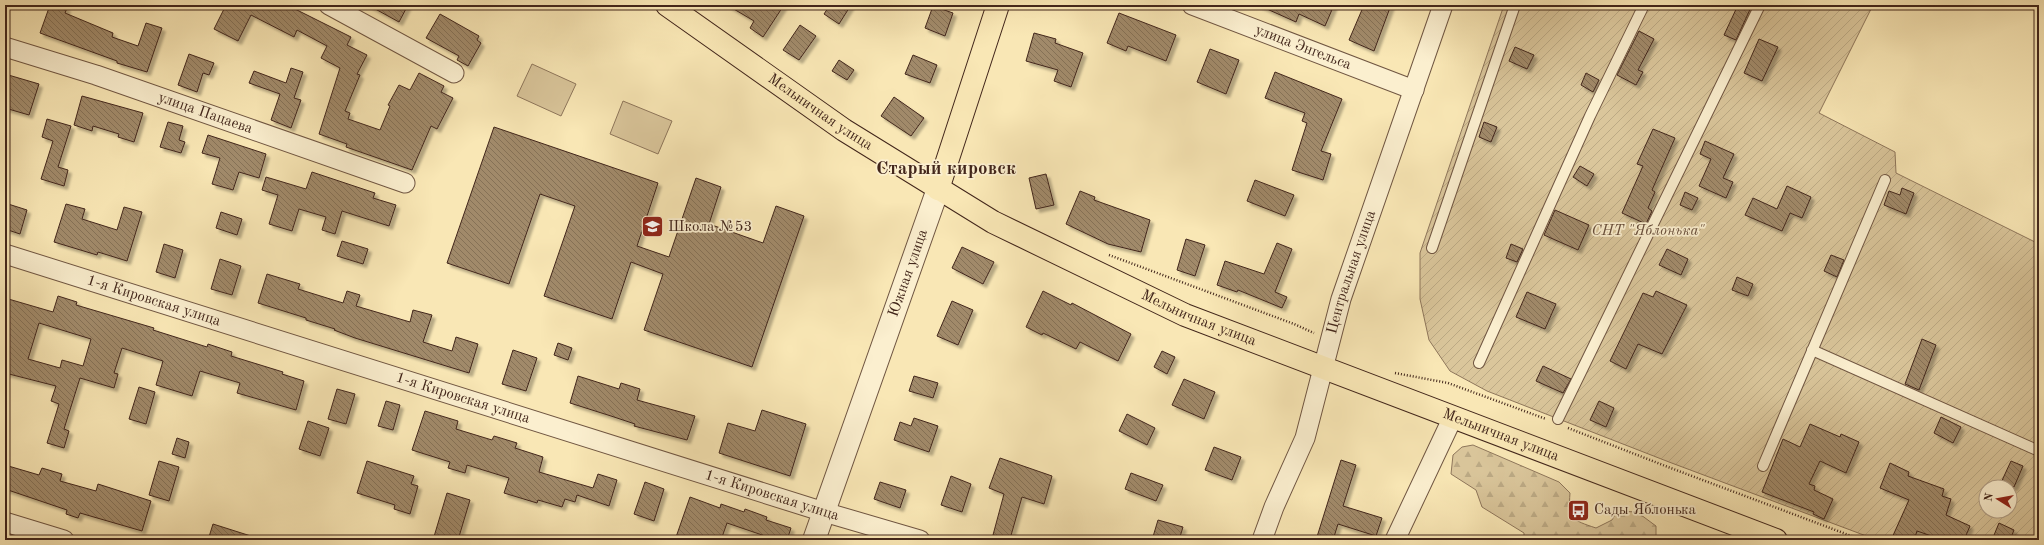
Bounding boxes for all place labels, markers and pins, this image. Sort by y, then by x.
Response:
school or university icon: Школа №53 [640,214,666,240]
place label: Школа №53 [668,220,752,235]
bus stop icon: Сады Яблонька [1565,497,1591,523]
place label: Сады Яблонька [1594,503,1697,518]

